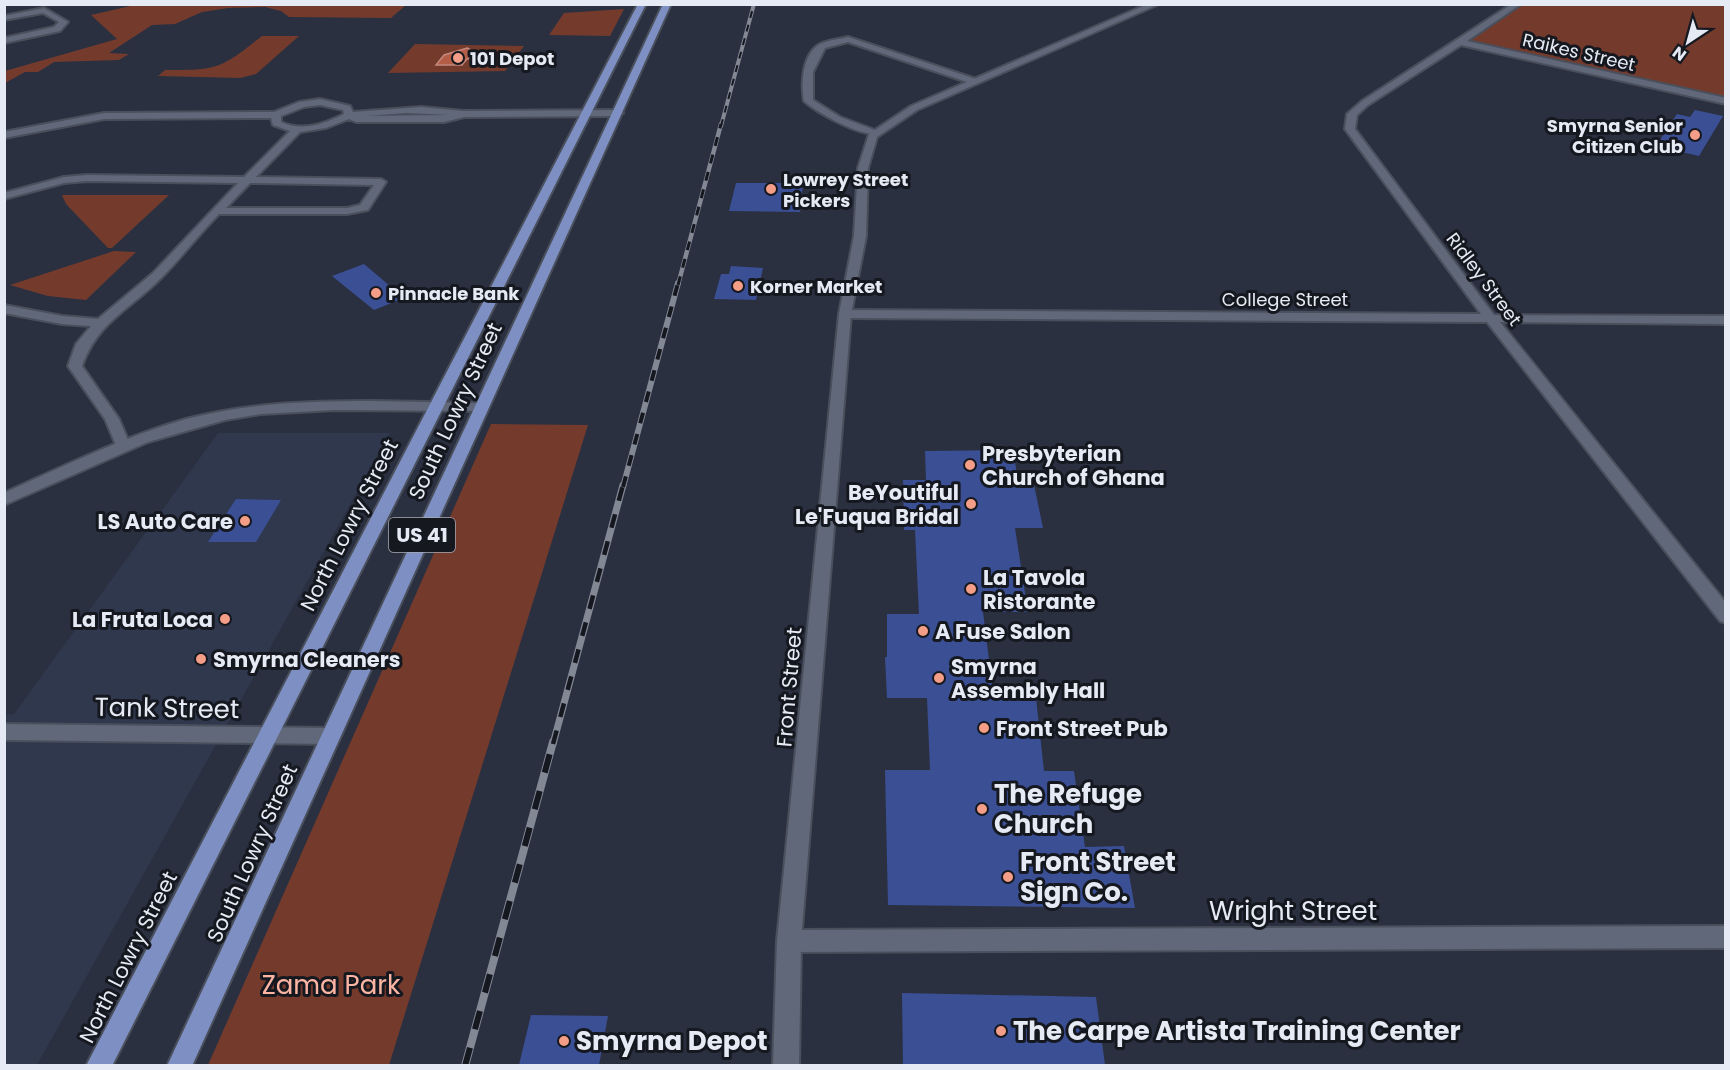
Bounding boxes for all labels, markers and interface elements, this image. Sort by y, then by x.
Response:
north arrow [1658,12,1718,72]
street label: Raikes Street [1520,27,1638,77]
text: N [1668,41,1691,67]
place label: 101 Depot [470,46,554,71]
marker: 101 Depot [451,51,465,65]
place label: Smyrna Senior Citizen Club [1547,113,1683,159]
marker: Smyrna Senior Citizen Club [1688,128,1702,142]
place label: Lowrey Street Pickers [783,167,908,213]
marker: Lowrey Street Pickers [764,182,778,196]
street label: Ridley Street [1441,227,1527,331]
place label: Korner Market [750,274,882,299]
marker: Korner Market [731,279,745,293]
place label: Pinnacle Bank [388,281,520,306]
marker: Pinnacle Bank [369,286,383,300]
street label: College Street [1222,287,1348,312]
street label: South Lowry Street [401,318,509,504]
street label: North Lowry Street [293,434,405,616]
place label: Presbyterian Church of Ghana [982,439,1165,492]
marker: Presbyterian Church of Ghana [963,458,977,472]
place label: BeYoutiful Le'Fuqua Bridal [795,478,959,531]
marker: BeYoutiful Le'Fuqua Bridal [964,497,978,511]
place label: LS Auto Care [97,507,233,536]
marker: LS Auto Care [238,514,252,528]
road number: US 41 [389,518,455,552]
place label: La Tavola Ristorante [983,563,1095,616]
marker: La Tavola Ristorante [964,582,978,596]
place label: La Fruta Loca [72,605,213,634]
marker: La Fruta Loca [218,612,232,626]
place label: A Fuse Salon [935,617,1071,646]
marker: A Fuse Salon [916,624,930,638]
street label: Front Street [769,626,809,748]
place label: Smyrna Cleaners [213,645,400,674]
marker: Smyrna Cleaners [194,652,208,666]
place label: Smyrna Assembly Hall [951,652,1105,705]
marker: Smyrna Assembly Hall [932,671,946,685]
street label: Tank Street [94,689,240,727]
place label: Front Street Pub [996,714,1168,743]
marker: Front Street Pub [977,721,991,735]
street label: South Lowry Street [200,759,304,947]
place label: The Refuge Church [994,776,1142,842]
marker: The Refuge Church [975,802,989,816]
place label: Front Street Sign Co. [1020,844,1176,910]
street label: North Lowry Street [72,866,184,1048]
marker: Front Street Sign Co. [1001,870,1015,884]
street label: Wright Street [1209,893,1377,929]
park label: Zama Park [262,967,401,1003]
place label: The Carpe Artista Training Center [1013,1013,1461,1049]
place label: Smyrna Depot [576,1023,767,1059]
marker: The Carpe Artista Training Center [994,1024,1008,1038]
marker: Smyrna Depot [557,1034,571,1048]

